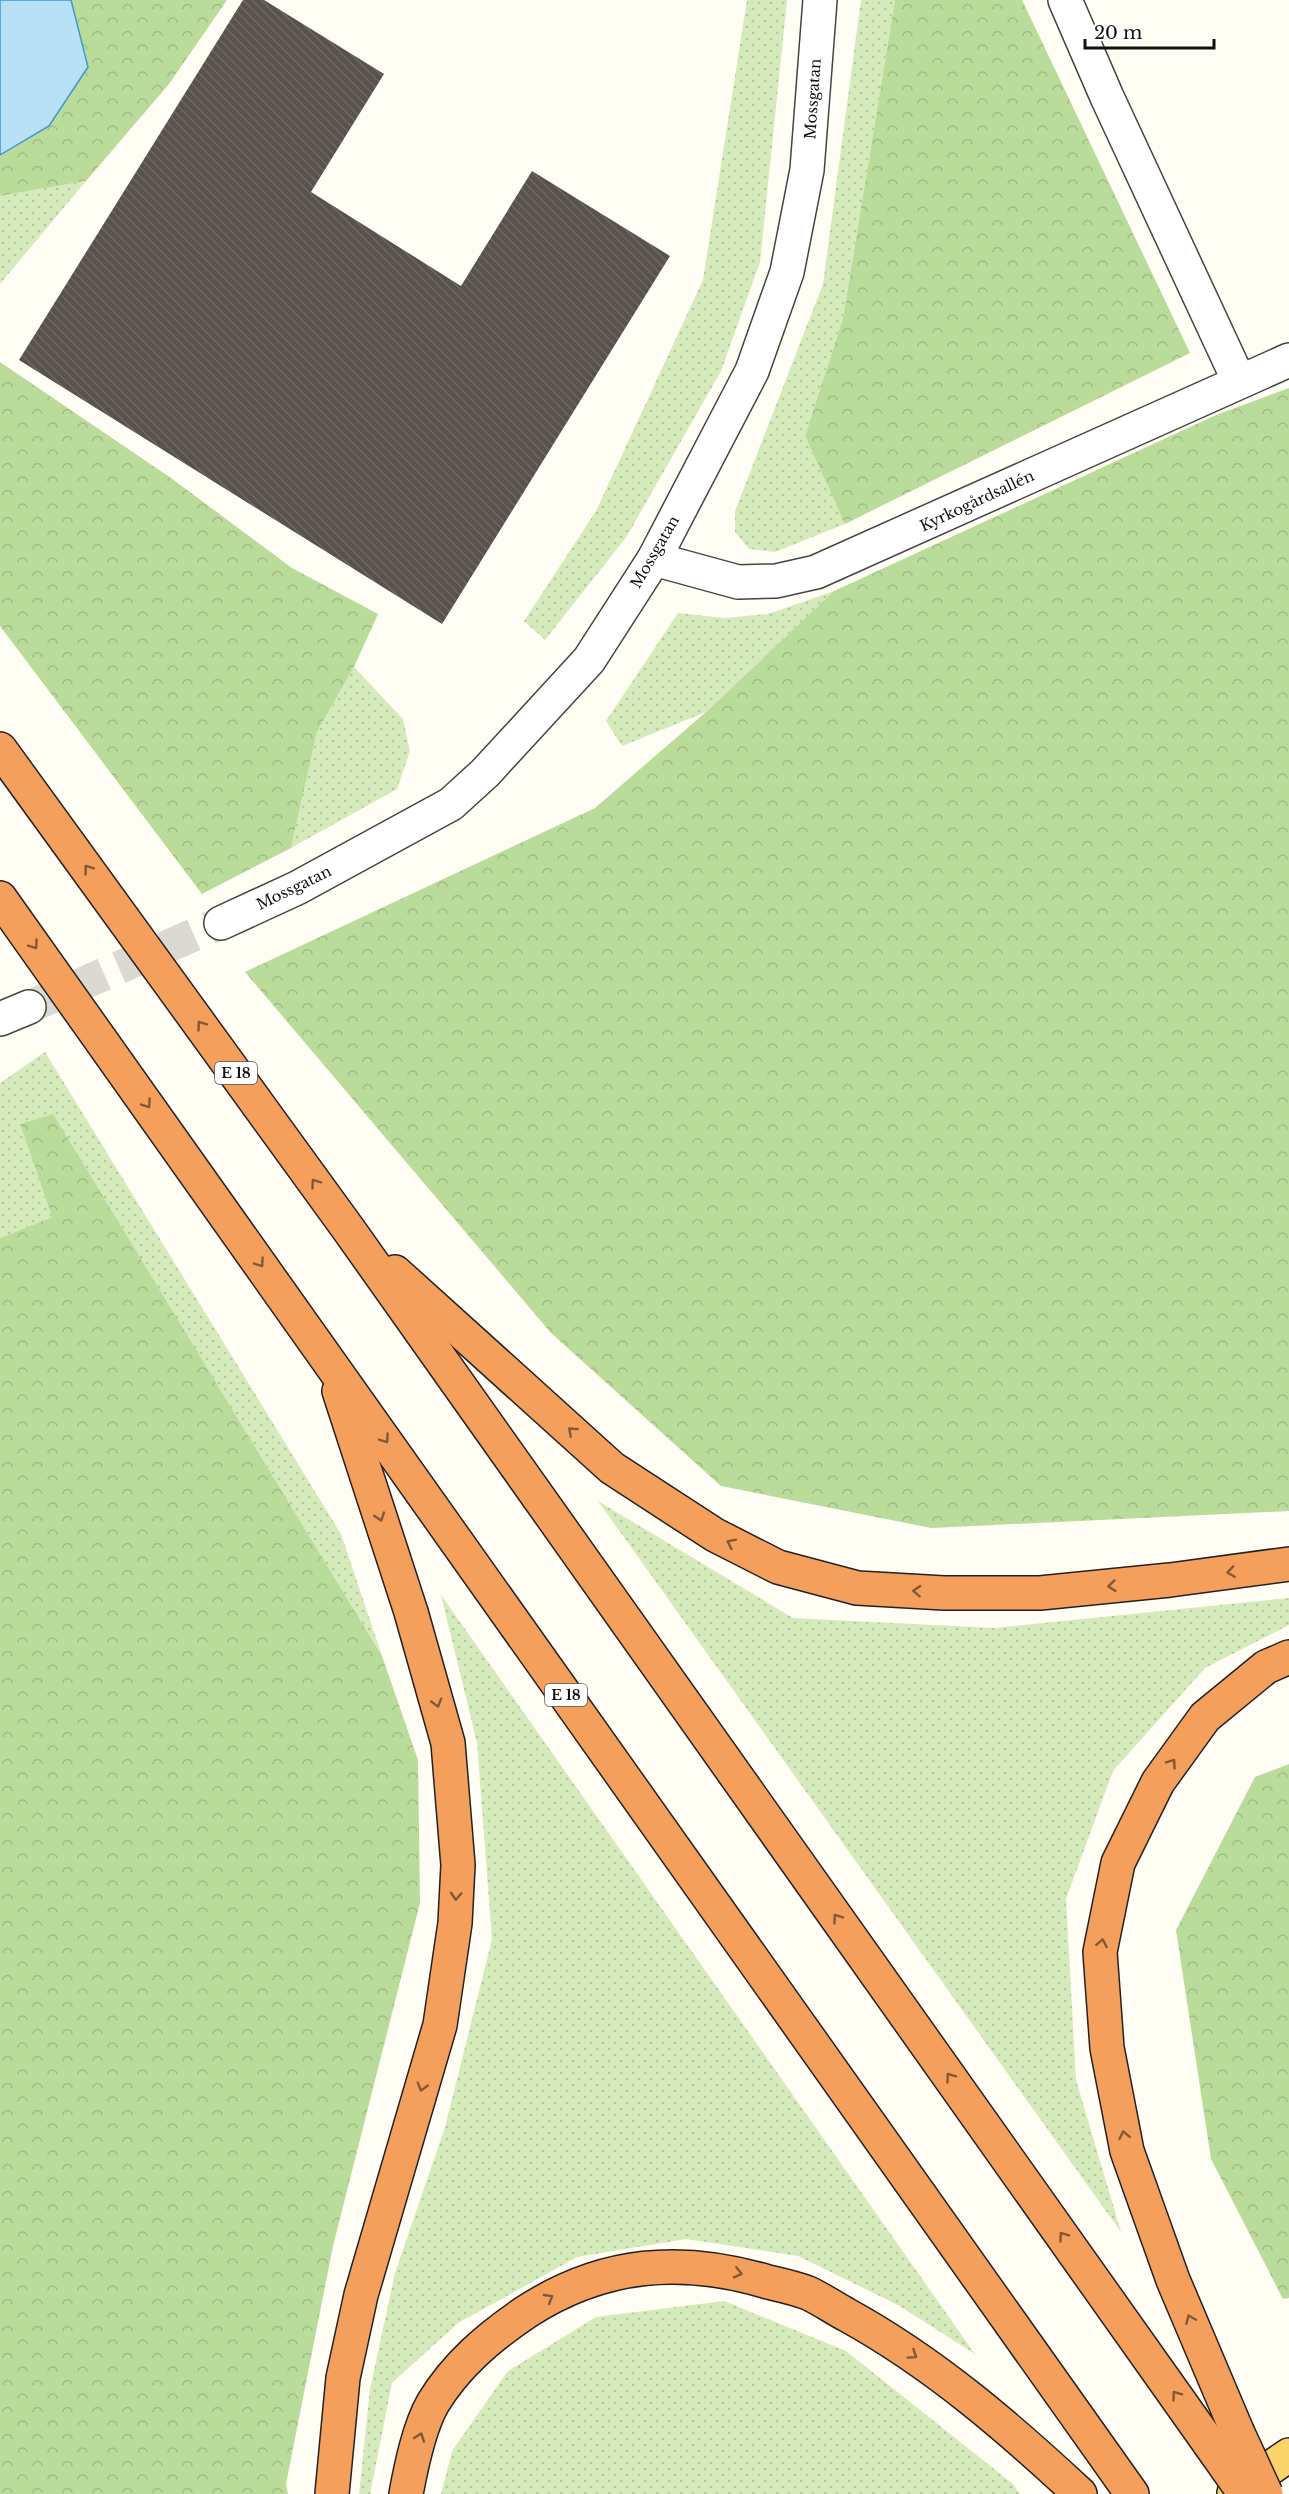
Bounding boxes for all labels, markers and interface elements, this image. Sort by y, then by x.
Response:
scale bar [1085,12,1214,50]
text: 20 m [1094,22,1142,44]
street label: Mossgatan [800,58,825,140]
street label: Kyrkogårdsallén [917,466,1037,535]
street label: Mossgatan [626,512,683,592]
street label: Mossgatan [253,861,334,914]
one-way arrow [84,865,95,876]
one-way arrow [27,939,38,950]
one-way arrow [197,1020,208,1031]
road number: E 18 [215,1062,257,1084]
one-way arrow [140,1098,151,1109]
one-way arrow [311,1178,322,1189]
one-way arrow [253,1257,264,1268]
one-way arrow [568,1428,579,1439]
one-way arrow [378,1433,389,1444]
one-way arrow [373,1511,385,1522]
one-way arrow [726,1539,737,1551]
one-way arrow [1226,1565,1236,1577]
one-way arrow [1107,1579,1117,1592]
one-way arrow [913,1585,922,1598]
road number: E 18 [545,1684,587,1706]
one-way arrow [429,1698,442,1708]
one-way arrow [1164,1759,1175,1770]
one-way arrow [450,1892,463,1901]
one-way arrow [833,1914,844,1925]
one-way arrow [1095,1938,1108,1948]
one-way arrow [946,2073,957,2084]
one-way arrow [417,2081,429,2092]
one-way arrow [1118,2131,1131,2141]
one-way arrow [1059,2232,1070,2243]
one-way arrow [733,2266,743,2279]
one-way arrow [543,2294,553,2305]
one-way arrow [1185,2314,1197,2325]
one-way arrow [907,2348,917,2360]
one-way arrow [1172,2391,1183,2402]
one-way arrow [413,2433,425,2444]

